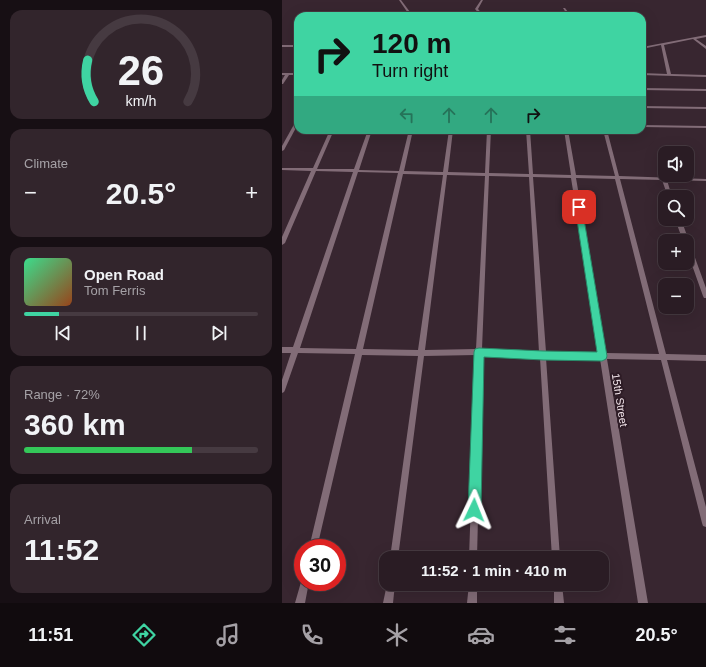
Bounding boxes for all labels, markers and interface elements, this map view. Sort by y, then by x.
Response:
icon: right [306,28,358,80]
text: 120 m [372,28,451,59]
text: 26 [118,47,164,94]
text: Turn right [372,61,448,81]
text: km/h [126,93,157,109]
icon: left [396,104,418,126]
icon: ahead [438,104,460,126]
icon: ahead [480,104,502,126]
icon: right [522,104,544,126]
map controls [658,146,694,314]
button: sound [658,146,694,182]
text: Climate [24,156,68,171]
text: 20.5° [106,177,176,210]
text: − [24,180,37,205]
text: + [245,180,258,205]
pin [562,190,596,224]
button: search [658,190,694,226]
icon: arrive [568,196,590,218]
button: + [658,234,694,270]
text: Open Road [84,266,164,283]
button: − [658,278,694,314]
text: Tom Ferris [84,283,145,298]
icon: previous [52,322,74,344]
icon: pause [130,322,152,344]
icon: next [208,322,230,344]
street label: 15th Street [610,372,630,428]
text: Range · 72% [24,387,100,402]
text: 360 km [24,408,126,441]
position arrow [453,489,495,531]
text: Arrival [24,512,61,527]
text: 11:52 [24,533,99,566]
speed limit sign: 30 [294,539,346,591]
text: 11:52 · 1 min · 410 m [421,562,567,579]
icon: directions [130,621,158,649]
icon: music [214,621,242,649]
icon: phone [298,621,326,649]
icon: climate [383,621,411,649]
icon: car [467,621,495,649]
icon: filters [551,621,579,649]
text: 11:51 [28,625,73,645]
text: 20.5° [636,625,678,645]

